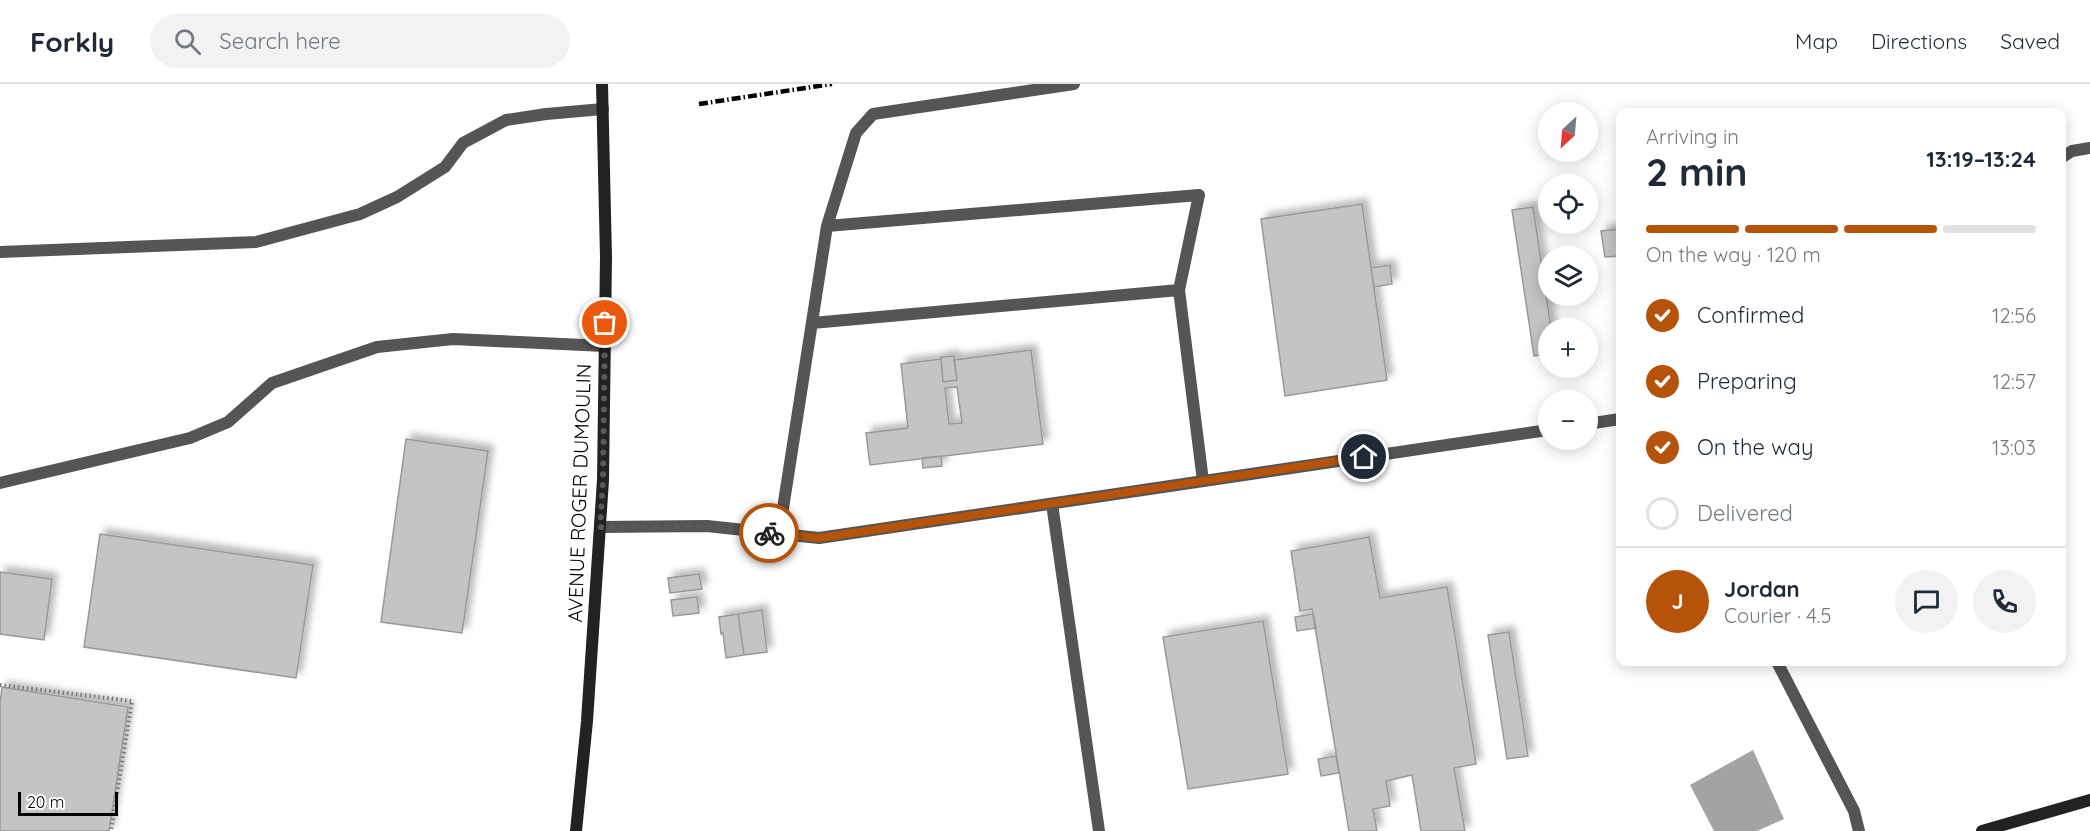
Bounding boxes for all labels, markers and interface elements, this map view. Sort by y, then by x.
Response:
search box [150,14,570,68]
text: Forkly [30,24,114,59]
icon: search [171,25,204,58]
text: Search here [219,27,341,55]
text: Map [1795,28,1838,54]
text: Directions [1871,28,1967,54]
text: Saved [2000,28,2060,54]
north arrow [1538,102,1598,162]
map controls [1538,102,1598,450]
text: Arriving in [1646,124,1739,149]
text: 13:19–13:24 [1926,145,2036,173]
text: 2 min [1646,147,1748,196]
button: locate [1538,174,1598,234]
text: On the way · 120 m [1646,242,1821,267]
button: layers [1538,246,1598,306]
pin [579,297,630,348]
icon: check [1646,299,1679,332]
text: Confirmed [1697,301,1804,329]
text: 12:56 [1992,303,2036,328]
icon: bag [588,306,621,339]
button: + [1538,318,1598,378]
street label: AVENUE ROGER DUMOULIN [562,363,596,623]
icon: check [1646,365,1679,398]
text: Preparing [1697,367,1797,395]
text: 12:57 [1993,369,2036,394]
button: − [1538,390,1598,450]
pin [1338,431,1389,482]
icon: check [1646,431,1679,464]
text: On the way [1697,433,1813,461]
text: 13:03 [1992,435,2036,460]
icon: home [1347,440,1380,473]
text: Delivered [1697,499,1793,527]
courier [739,503,799,563]
icon: bike [753,517,786,550]
button: chat [1895,570,1958,633]
button: phone [1973,570,2036,633]
text: Jordan [1724,575,1800,603]
text: J [1671,587,1684,615]
text: Courier · 4.5 [1724,603,1831,628]
scale bar [18,789,118,816]
text: 20 m [27,792,64,812]

